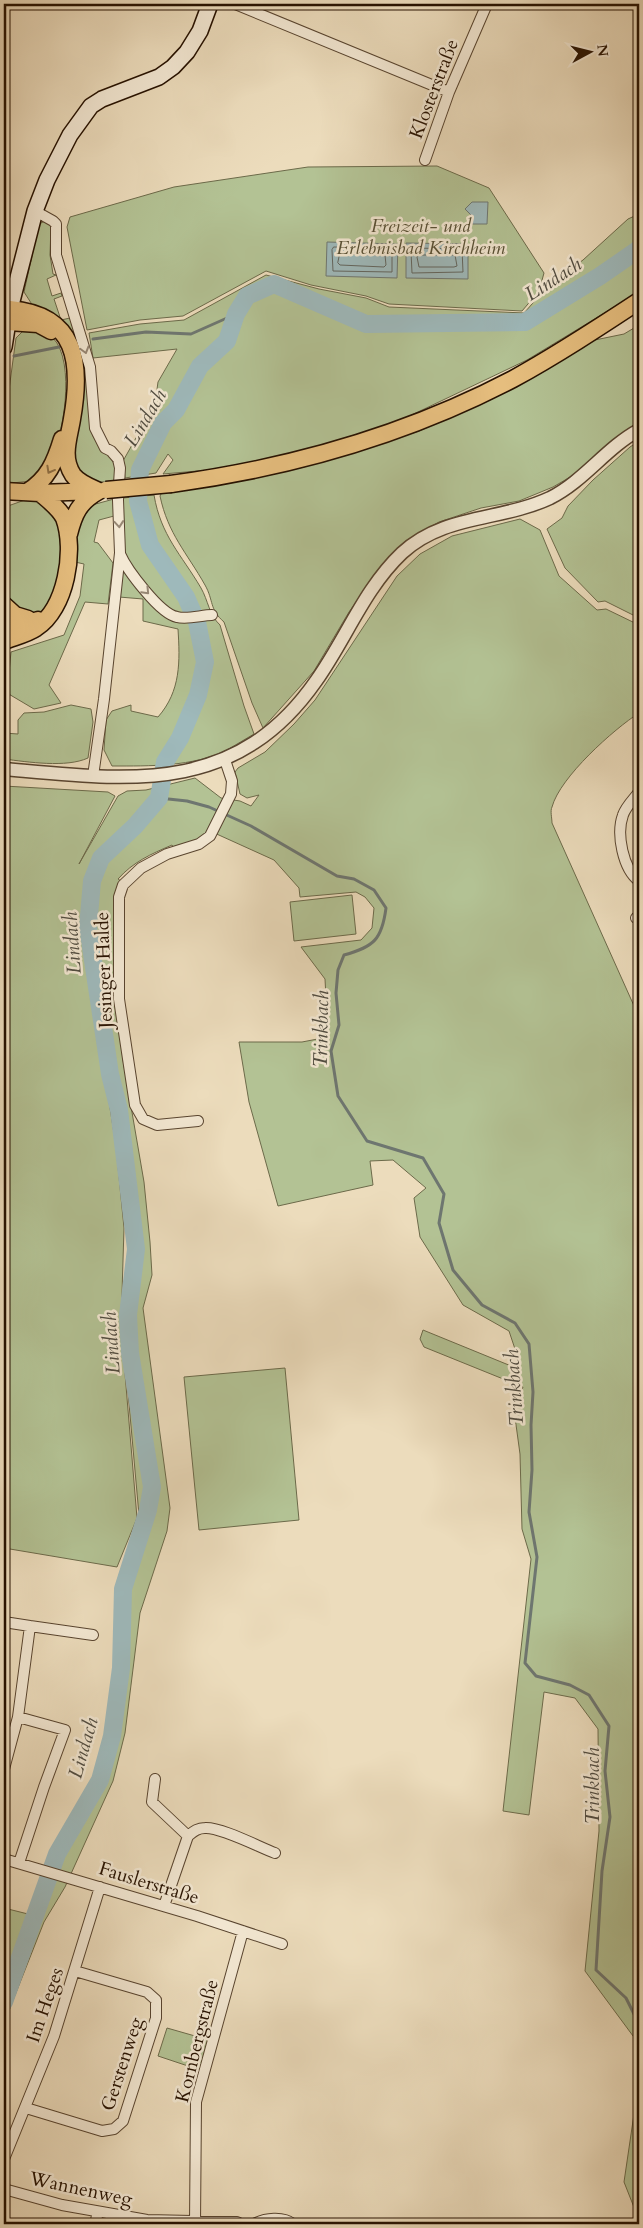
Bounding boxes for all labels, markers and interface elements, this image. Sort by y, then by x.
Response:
north arrow [566,28,616,78]
street label: Klosterstraße [403,36,465,142]
text: N [592,43,613,58]
park label: Freizeit- und Erlebnisbad Kirchheim [336,213,506,261]
water label: Lindach [519,250,587,307]
one-way arrow [79,345,89,354]
water label: Lindach [117,384,173,452]
one-way arrow [46,465,56,474]
one-way arrow [113,520,124,528]
one-way arrow [140,586,149,595]
water label: Lindach [56,910,88,975]
street label: Jesinger Halde [89,911,119,1032]
water label: Trinkbach [307,990,335,1068]
water label: Lindach [95,1310,127,1375]
water label: Trinkbach [498,1348,530,1427]
water label: Lindach [61,1714,105,1782]
water label: Trinkbach [579,1747,606,1825]
street label: Fauslerstraße [96,1855,202,1911]
street label: Im Heges [20,1964,70,2046]
street label: Kornbergstraße [169,1977,225,2105]
street label: Gerstenweg [95,2014,149,2114]
street label: Wannenweg [26,2165,135,2213]

